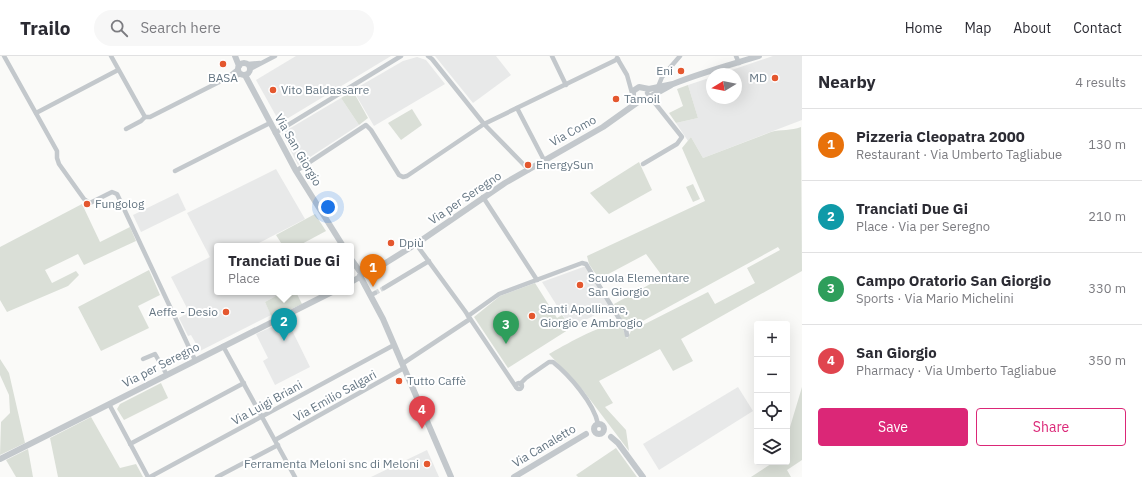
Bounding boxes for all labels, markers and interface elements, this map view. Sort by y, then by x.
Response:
search box [94,10,374,46]
text: Trailo [20,16,70,40]
icon: search [108,17,130,39]
text: Search here [140,18,221,37]
text: Home [905,19,942,37]
text: Map [964,19,991,37]
text: About [1013,19,1051,37]
text: Contact [1073,19,1122,37]
marker: BASA [218,59,228,69]
place label: Eni [656,63,673,78]
marker: Eni [676,66,686,76]
north arrow [706,68,742,104]
place label: BASA [208,70,238,85]
place label: MD [749,70,767,85]
text: Nearby [818,71,876,93]
marker: MD [770,73,780,83]
text: 4 results [1075,74,1126,91]
place label: Vito Baldassarre [281,82,370,97]
marker: Vito Baldassarre [268,85,278,95]
place label: Tamoil [624,91,660,106]
marker: Tamoil [611,94,621,104]
street label: Via San Giorgio [272,111,325,189]
street label: Via Como [547,112,599,149]
text: Pizzeria Cleopatra 2000 [856,127,1025,146]
text: 1 [827,136,835,153]
text: 130 m [1088,136,1126,153]
text: Restaurant · Via Umberto Tagliabue [856,146,1062,163]
place label: EnergySun [536,157,594,172]
marker: EnergySun [523,160,533,170]
street label: Via per Seregno [425,168,504,227]
place label: Fungolog [95,196,145,211]
your location [318,197,338,217]
marker: Fungolog [82,199,92,209]
text: Tranciati Due Gi [856,199,968,218]
text: 2 [827,208,835,225]
text: 210 m [1088,208,1126,225]
text: Place · Via per Seregno [856,218,990,235]
place label: Dpiù [399,235,424,250]
marker: Dpiù [386,238,396,248]
popup [214,243,354,295]
text: Tranciati Due Gi [228,251,340,270]
pin: 1 [360,254,386,287]
text: Place [228,270,260,287]
place label: Scuola Elementare San Giorgio [588,270,690,299]
text: Campo Oratorio San Giorgio [856,271,1051,290]
marker: Scuola Elementare San Giorgio [575,280,585,290]
text: 3 [827,280,835,297]
text: 330 m [1088,280,1126,297]
text: Sports · Via Mario Michelini [856,290,1014,307]
place label: Santi Apollinare, Giorgio e Ambrogio [540,301,643,330]
place label: Aeffe - Desio [149,304,218,319]
marker: Aeffe - Desio [221,307,231,317]
pin: 2 [271,308,297,341]
pin: 3 [493,311,519,344]
marker: Santi Apollinare, Giorgio e Ambrogio [527,311,537,321]
map controls [754,321,790,465]
button: + [754,321,790,357]
street label: Via per Seregno [120,339,202,390]
text: San Giorgio [856,343,937,362]
text: 4 [827,352,835,369]
text: 350 m [1088,352,1126,369]
button: − [754,357,790,393]
text: Pharmacy · Via Umberto Tagliabue [856,362,1057,379]
street label: Via Emilio Salgari [291,367,379,425]
place label: Tutto Caffè [407,373,466,388]
marker: Tutto Caffè [394,376,404,386]
street label: Via Luigi Briani [229,377,305,428]
button: locate [754,393,790,429]
pin: 4 [409,396,435,429]
button: Save [818,408,968,446]
button: Share [976,408,1126,446]
street label: Via Canaletto [509,421,578,470]
button: layers [754,429,790,465]
place label: Ferramenta Meloni snc di Meloni [244,456,419,471]
marker: Ferramenta Meloni snc di Meloni [422,459,432,469]

